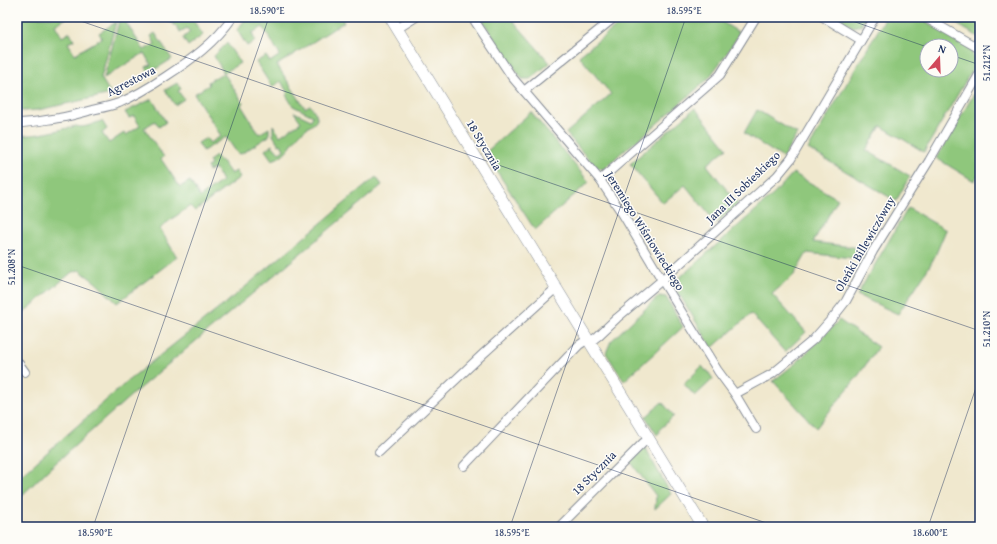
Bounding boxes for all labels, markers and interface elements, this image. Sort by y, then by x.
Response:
text: 18.590°E [249,3,285,18]
text: 18.595°E [666,3,702,18]
north arrow [919,38,959,78]
text: N [936,40,949,58]
text: 51.212°N [979,44,994,81]
street label: Agrestowa [103,61,158,100]
street label: 18 Stycznia [463,116,506,174]
street label: Jana III Sobieskiego [700,147,784,228]
street label: Jeremiego Wiśniowieckiego [601,166,689,294]
street label: Oleńki Billewiczówny [830,193,899,295]
text: 51.208°N [4,248,19,285]
text: 51.210°N [979,310,994,347]
street label: 18 Stycznia [568,446,620,499]
text: 18.590°E [77,525,113,540]
text: 18.595°E [494,525,530,540]
text: 18.600°E [912,525,948,540]

